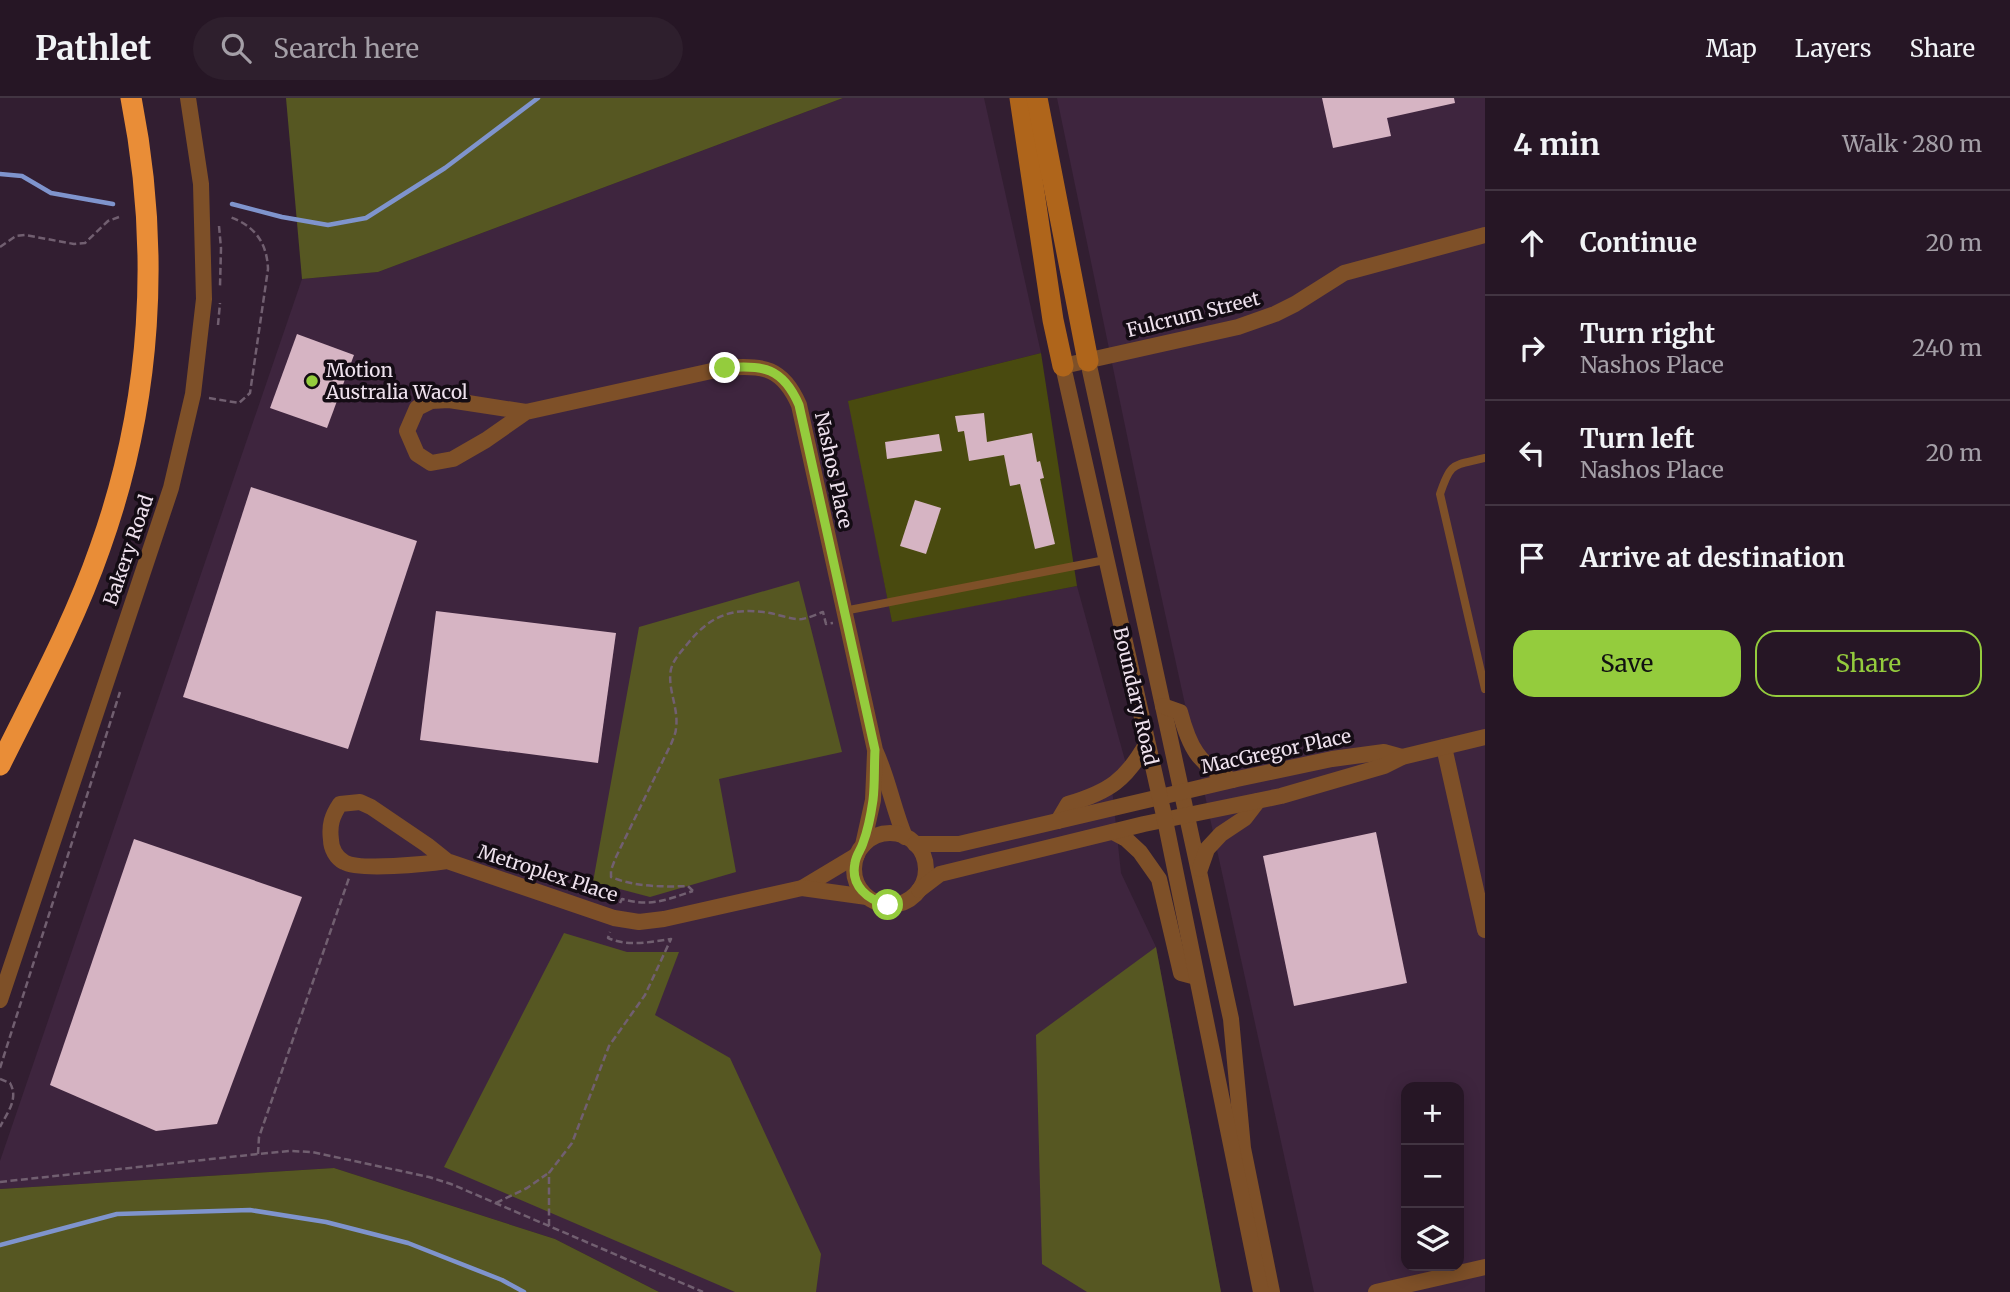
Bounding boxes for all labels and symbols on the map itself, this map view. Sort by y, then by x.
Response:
street label: Fulcrum Street [1124,286,1263,342]
route end [709,352,740,383]
place label: Motion Australia Wacol [325,358,468,404]
marker: Motion Australia Wacol [304,373,320,389]
street label: Nashos Place [810,409,858,531]
street label: Bakery Road [98,492,158,608]
street label: Boundary Road [1108,625,1164,767]
street label: MacGregor Place [1199,723,1353,779]
street label: Metroplex Place [475,839,621,907]
route start [872,889,903,920]

